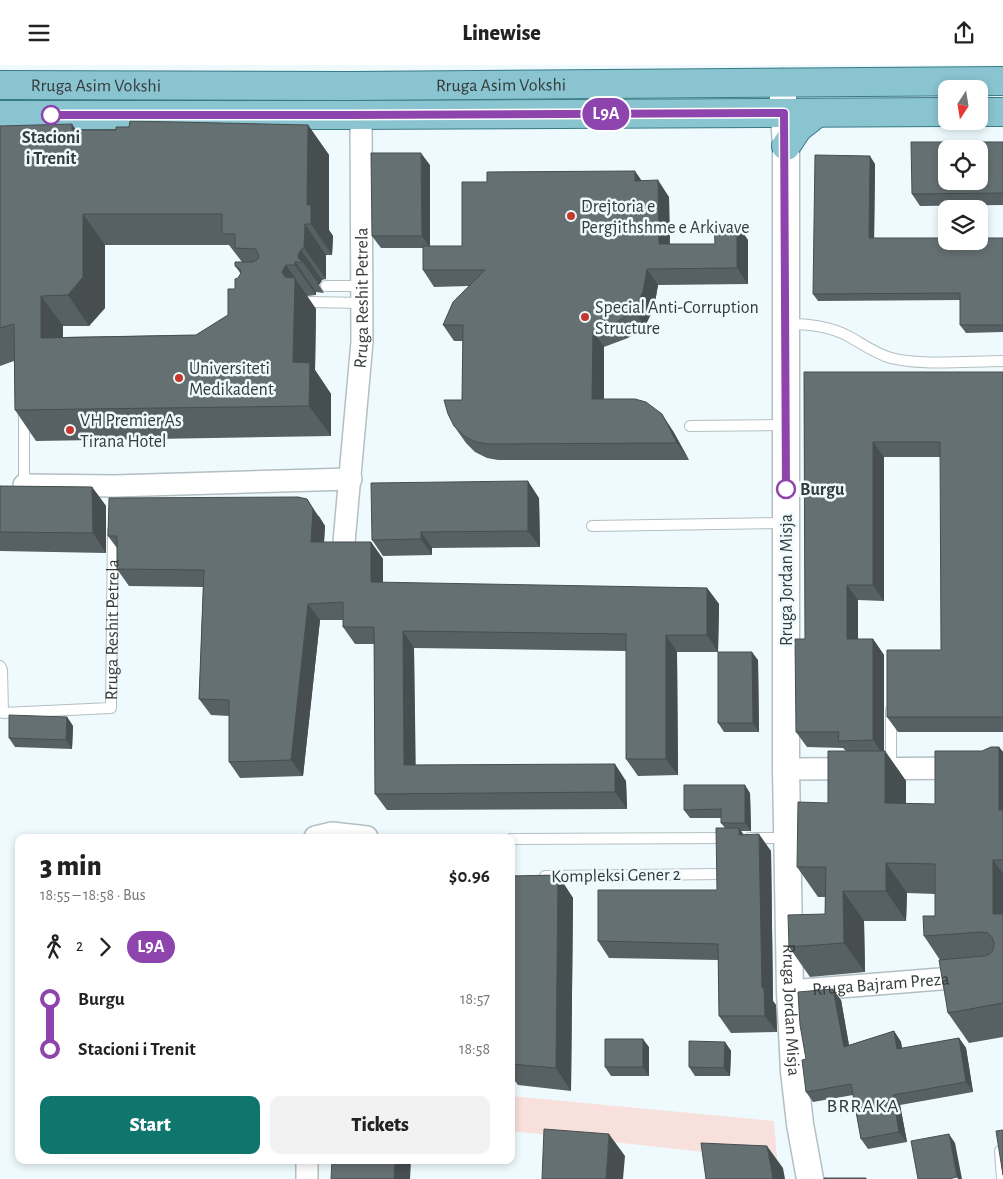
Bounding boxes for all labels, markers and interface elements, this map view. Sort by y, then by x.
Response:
icon: menu [25,19,53,47]
icon: share [950,19,978,47]
text: Linewise [462,22,541,44]
street label: Rruga Asim Vokshi [436,76,566,95]
street label: Rruga Asim Vokshi [31,77,161,95]
north arrow [938,80,988,130]
map controls [938,80,988,250]
line badge: L9A [577,98,635,130]
marker: Stacioni i Trenit [41,105,61,125]
text: L9A [592,105,620,123]
place label: Stacioni i Trenit [22,129,80,168]
button: locate [938,140,988,190]
place label: Drejtoria e Pergjithshme e Arkivave [581,198,749,237]
button: layers [938,200,988,250]
marker: Drejtoria e Pergjithshme e Arkivave [565,210,577,222]
street label: Rruga Reshit Petrela [352,227,372,369]
place label: Special Anti-Corruption Structure [595,299,759,338]
marker: Special Anti-Corruption Structure [579,311,591,323]
place label: Universiteti Medikadent [189,360,274,399]
marker: Universiteti Medikadent [173,372,185,384]
place label: VH Premier As Tirana Hotel [80,412,182,451]
marker: VH Premier As Tirana Hotel [64,424,76,436]
marker: Burgu [776,479,796,499]
place label: Burgu [800,481,845,499]
street label: Rruga Jordan Misja [778,514,796,646]
street label: Rruga Reshit Petrela [103,559,123,700]
text: 3 min [40,853,102,881]
street label: Kompleksi Gener 2 [551,866,681,886]
text: $0.96 [449,867,490,886]
text: 18:55 – 18:58 · Bus [40,887,146,903]
icon: walk [40,933,68,961]
icon: forward [91,933,119,961]
text: 2 [76,938,83,954]
text: L9A [137,938,165,956]
street label: Rruga Jordan Misja [779,944,803,1077]
street label: Rruga Bajram Preza [812,970,950,999]
text: Burgu [78,990,125,1009]
text: 18:57 [460,991,490,1007]
text: Stacioni i Trenit [78,1040,196,1059]
text: 18:58 [459,1041,490,1057]
button: Start [40,1096,260,1154]
button: Tickets [270,1096,490,1154]
district label: BRRAKA [827,1096,899,1116]

